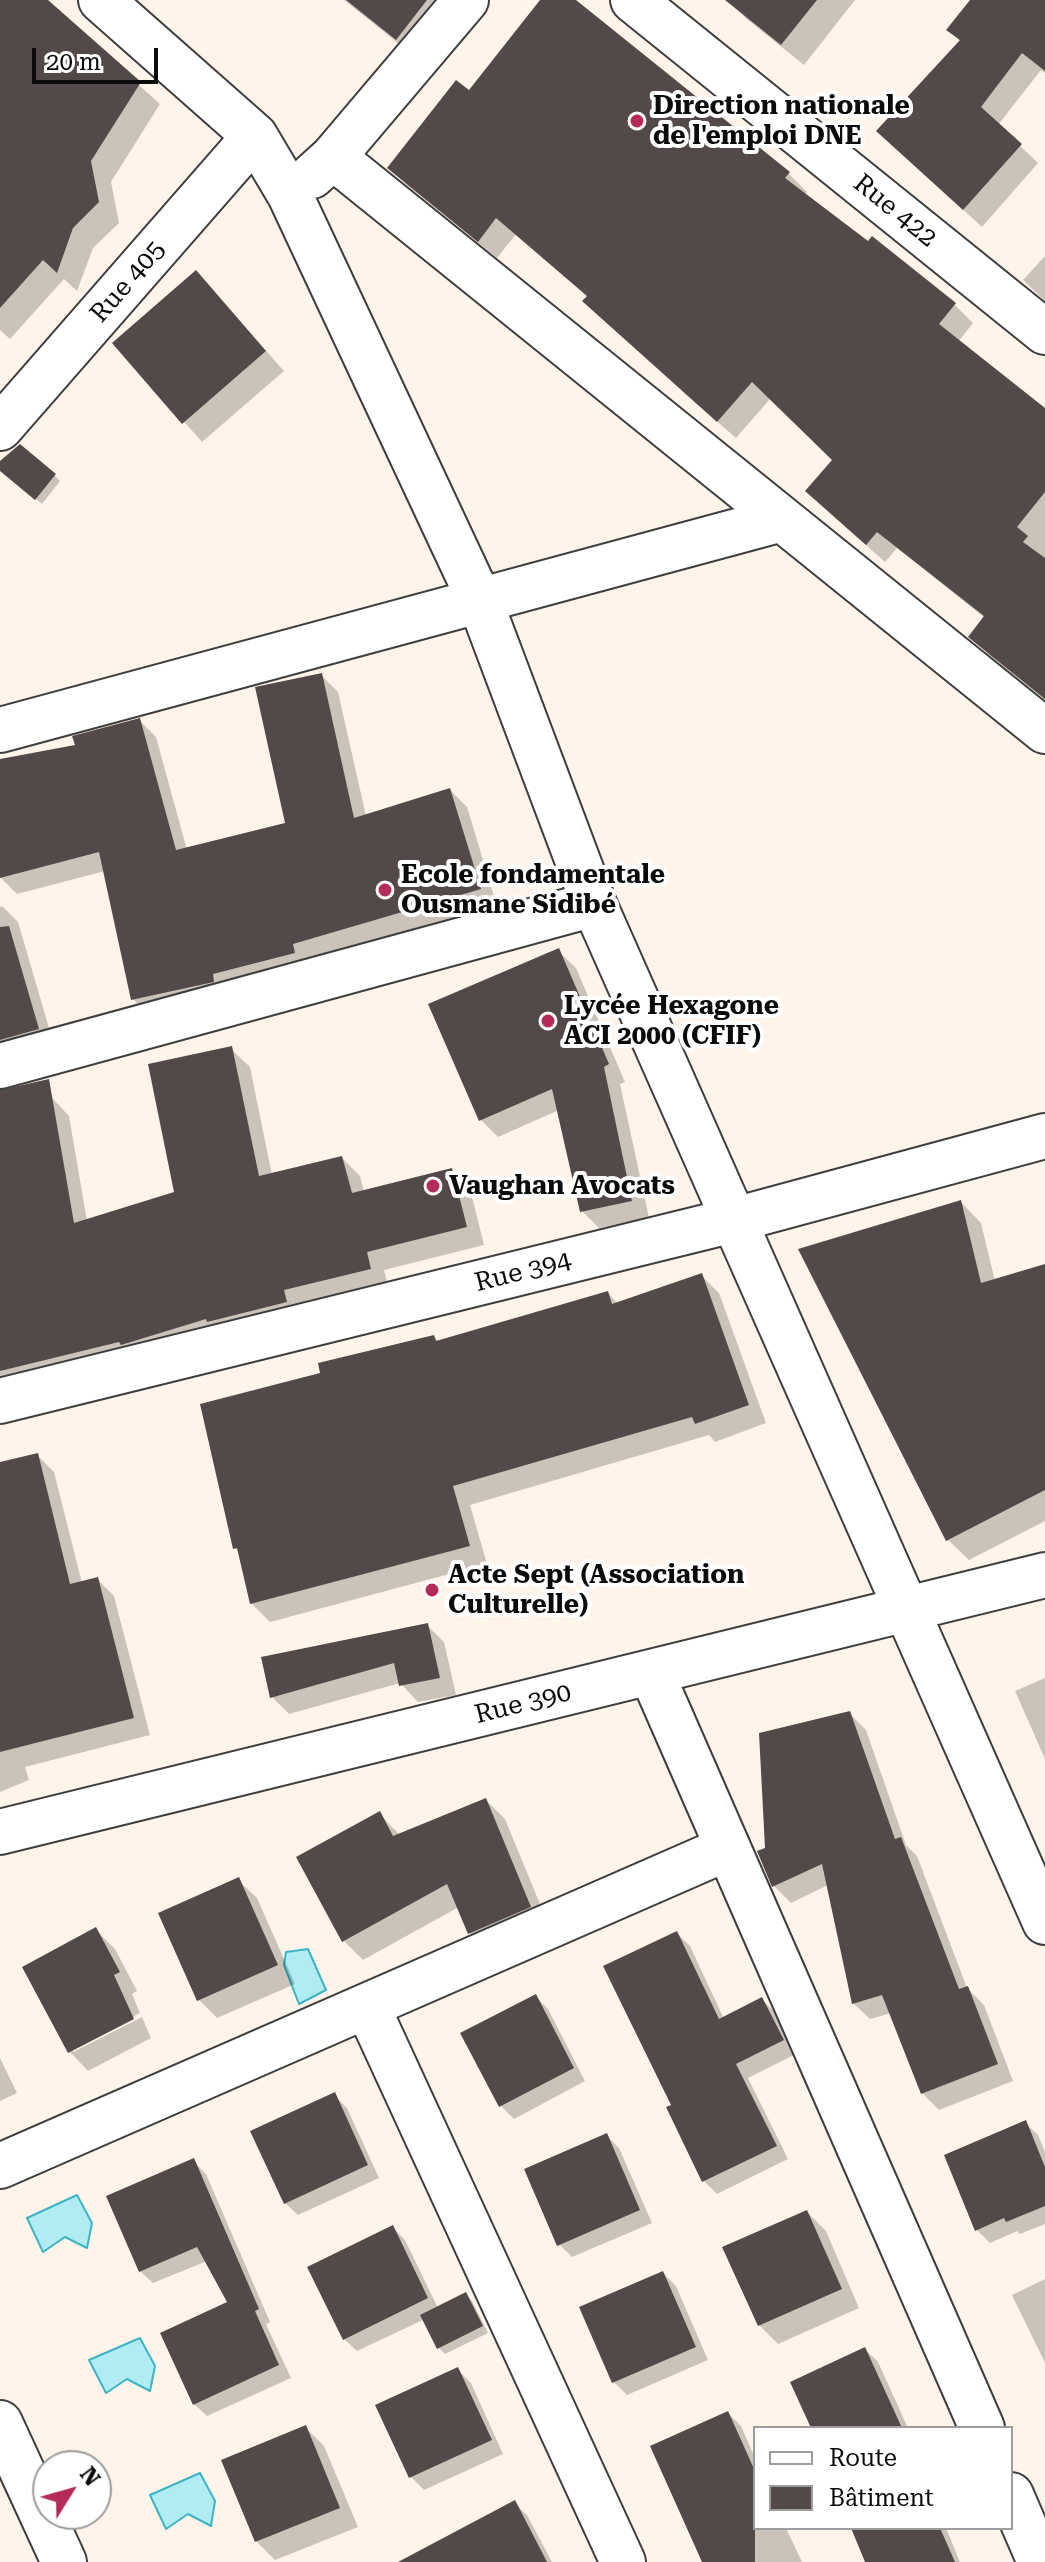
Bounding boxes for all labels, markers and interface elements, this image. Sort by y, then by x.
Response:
scale bar [36,32,162,82]
text: 20 m [46,48,101,76]
place label: Direction nationale de l'emploi DNE [653,90,910,152]
marker: Direction nationale de l'emploi DNE [628,112,646,130]
street label: Rue 422 [847,168,943,254]
street label: Rue 405 [84,235,172,329]
place label: Ecole fondamentale Ousmane Sidibé [401,859,665,920]
marker: Ecole fondamentale Ousmane Sidibé [376,881,394,899]
place label: Lycée Hexagone ACI 2000 (CFIF) [564,990,779,1052]
marker: Lycée Hexagone ACI 2000 (CFIF) [539,1012,557,1030]
place label: Vaughan Avocats [449,1170,675,1202]
marker: Vaughan Avocats [424,1177,442,1195]
street label: Rue 394 [472,1245,574,1299]
place label: Acte Sept (Association Culturelle) [448,1559,744,1620]
marker: Acte Sept (Association Culturelle) [423,1581,441,1599]
street label: Rue 390 [472,1677,574,1731]
legend [753,2426,1013,2530]
text: Route [829,2444,897,2472]
north arrow [32,2450,112,2530]
text: N [75,2462,105,2491]
text: Bâtiment [829,2484,934,2512]

